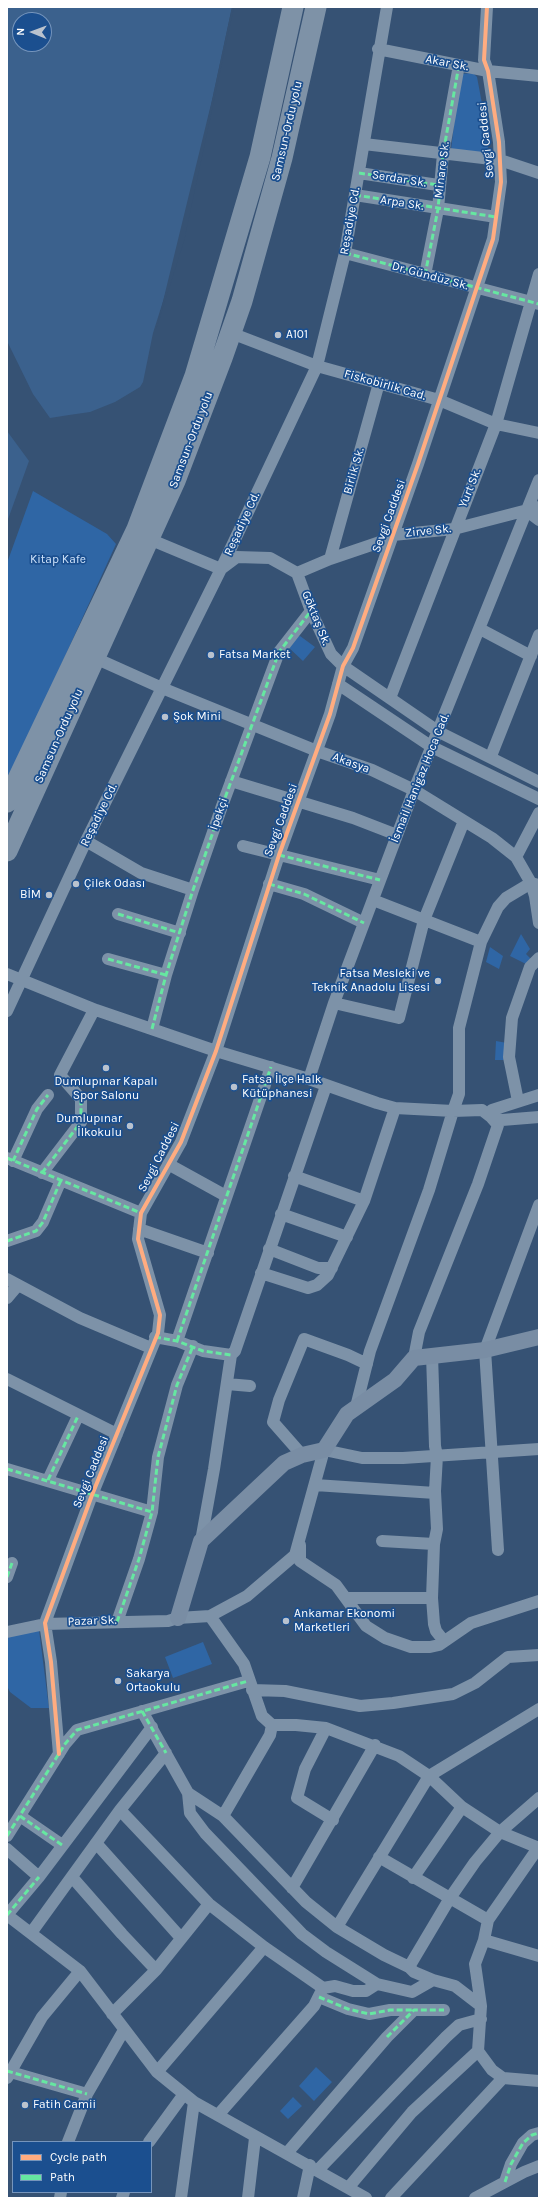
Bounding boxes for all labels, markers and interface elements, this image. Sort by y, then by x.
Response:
north arrow [12,12,52,52]
text: N [14,28,27,36]
street label: Akar Sk. [424,52,470,74]
street label: Samsun-Ordu yolu [268,80,306,182]
street label: Sevgi Caddesi [475,101,497,179]
street label: Minare Sk. [431,141,453,199]
street label: Serdar Sk. [371,168,427,190]
street label: Reşadiye Cd. [337,186,363,256]
street label: Arpa Sk. [379,192,425,214]
street label: Dr. Gündüz Sk. [390,259,470,293]
place label: A101 [286,328,308,342]
marker: A101 [273,330,283,340]
street label: Fiskobirlik Cad. [343,366,427,404]
street label: Samsun-Ordu yolu [166,390,216,490]
street label: Birlik Sk. [340,446,368,496]
street label: Yurt Sk. [456,466,484,510]
street label: Sevgi Caddesi [369,477,409,555]
street label: Reşadiye Cd. [221,490,263,558]
street label: Zirve Sk. [404,521,452,541]
park label: Kitap Kafe [30,553,86,567]
street label: Göktaş Sk. [299,589,333,647]
place label: Fatsa Market [219,648,290,662]
marker: Fatsa Market [206,650,216,660]
street label: Samsun-Ordu yolu [32,686,86,786]
place label: Şok Mini [173,710,221,724]
street label: İsmail Hanigaz Hoca Cad. [387,711,453,845]
marker: Şok Mini [160,712,170,722]
street label: Akasya [330,750,372,776]
street label: Reşadiye Cd. [78,781,120,849]
street label: Sevgi Caddesi [261,781,301,859]
street label: İpekçi [207,796,231,832]
place label: Çilek Odası [84,877,145,891]
marker: Çilek Odası [71,879,81,889]
place label: BİM [20,888,41,902]
marker: BİM [44,890,54,900]
place label: Fatsa Mesleki ve Teknik Anadolu Lisesi [312,967,430,995]
marker: Fatsa Mesleki ve Teknik Anadolu Lisesi [433,976,443,986]
marker: Dumlupınar Kapalı Spor Salonu [101,1063,111,1073]
place label: Fatsa İlçe Halk Kütüphanesi [242,1073,322,1101]
place label: Dumlupınar Kapalı Spor Salonu [54,1075,158,1103]
marker: Fatsa İlçe Halk Kütüphanesi [229,1082,239,1092]
place label: Dumlupınar İlkokulu [56,1112,122,1140]
street label: Sevgi Caddesi [135,1120,183,1194]
marker: Dumlupınar İlkokulu [125,1121,135,1131]
street label: Sevgi Caddesi [70,1434,112,1510]
place label: Ankamar Ekonomi Marketleri [294,1607,395,1635]
street label: Pazar Sk. [67,1613,117,1629]
marker: Ankamar Ekonomi Marketleri [281,1616,291,1626]
place label: Sakarya Ortaokulu [126,1667,180,1695]
marker: Sakarya Ortaokulu [113,1676,123,1686]
place label: Fatih Camii [33,2098,96,2112]
marker: Fatih Camii [20,2100,30,2110]
legend [12,2141,152,2193]
text: Cycle path [50,2150,107,2164]
text: Path [50,2170,75,2184]

